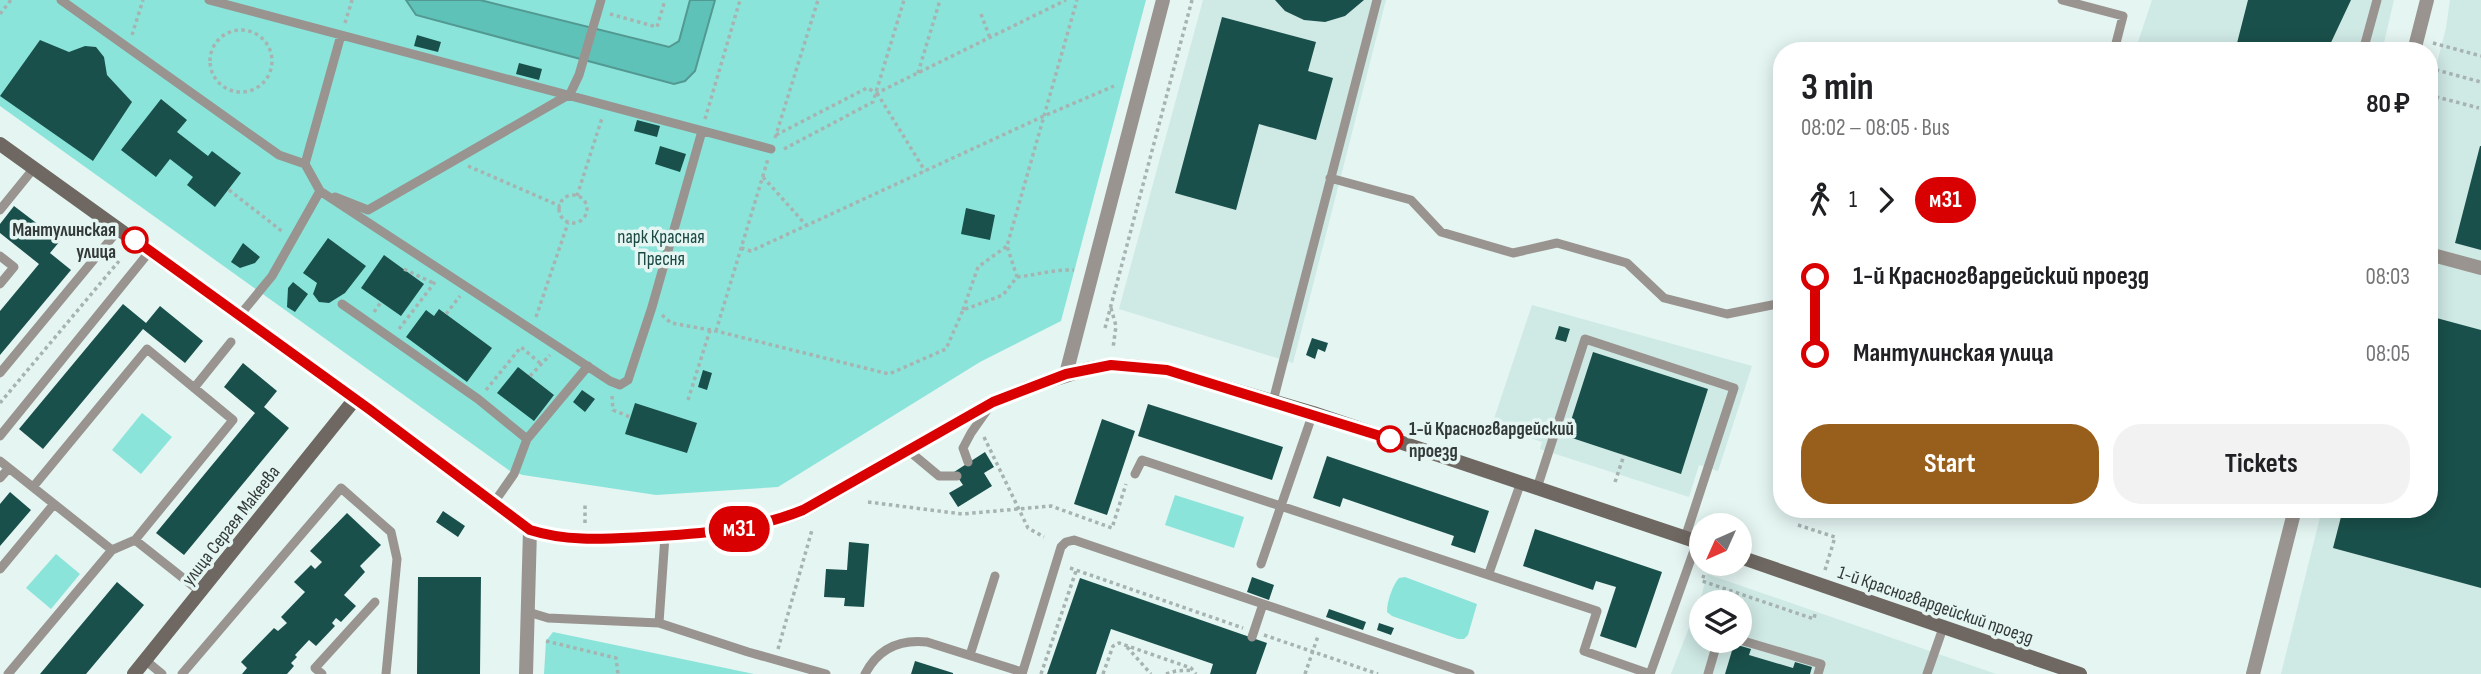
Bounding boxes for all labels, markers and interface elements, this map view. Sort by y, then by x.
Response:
text: 3 min [1801,65,1874,110]
text: 80 ₽ [2366,89,2410,120]
text: 08:02 – 08:05 · Bus [1801,114,1950,142]
icon: walk [1801,181,1839,219]
icon: forward [1867,181,1905,219]
text: м31 [1929,185,1962,214]
text: 1 [1849,186,1857,214]
place label: Мантулинская улица [12,219,116,264]
park label: парк Красная Пресня [617,226,705,271]
marker: Мантулинская улица [122,227,148,253]
text: 1-й Красногвардейский проезд [1853,261,2149,292]
text: 08:03 [2365,263,2410,291]
text: Мантулинская улица [1853,338,2054,369]
text: 08:05 [2366,340,2410,368]
place label: 1-й Красногвардейский проезд [1409,418,1574,463]
button: Start [1801,424,2099,504]
button: Tickets [2113,424,2410,504]
marker: 1-й Красногвардейский проезд [1377,426,1403,452]
street label: улица Сергея Макеева [177,461,285,590]
line badge: м31 [699,506,779,552]
north arrow [1689,513,1752,576]
map controls [1689,513,1752,653]
text: м31 [723,514,755,543]
street label: 1-й Красногвардейский проезд [1835,561,2036,650]
button: layers [1689,590,1752,653]

